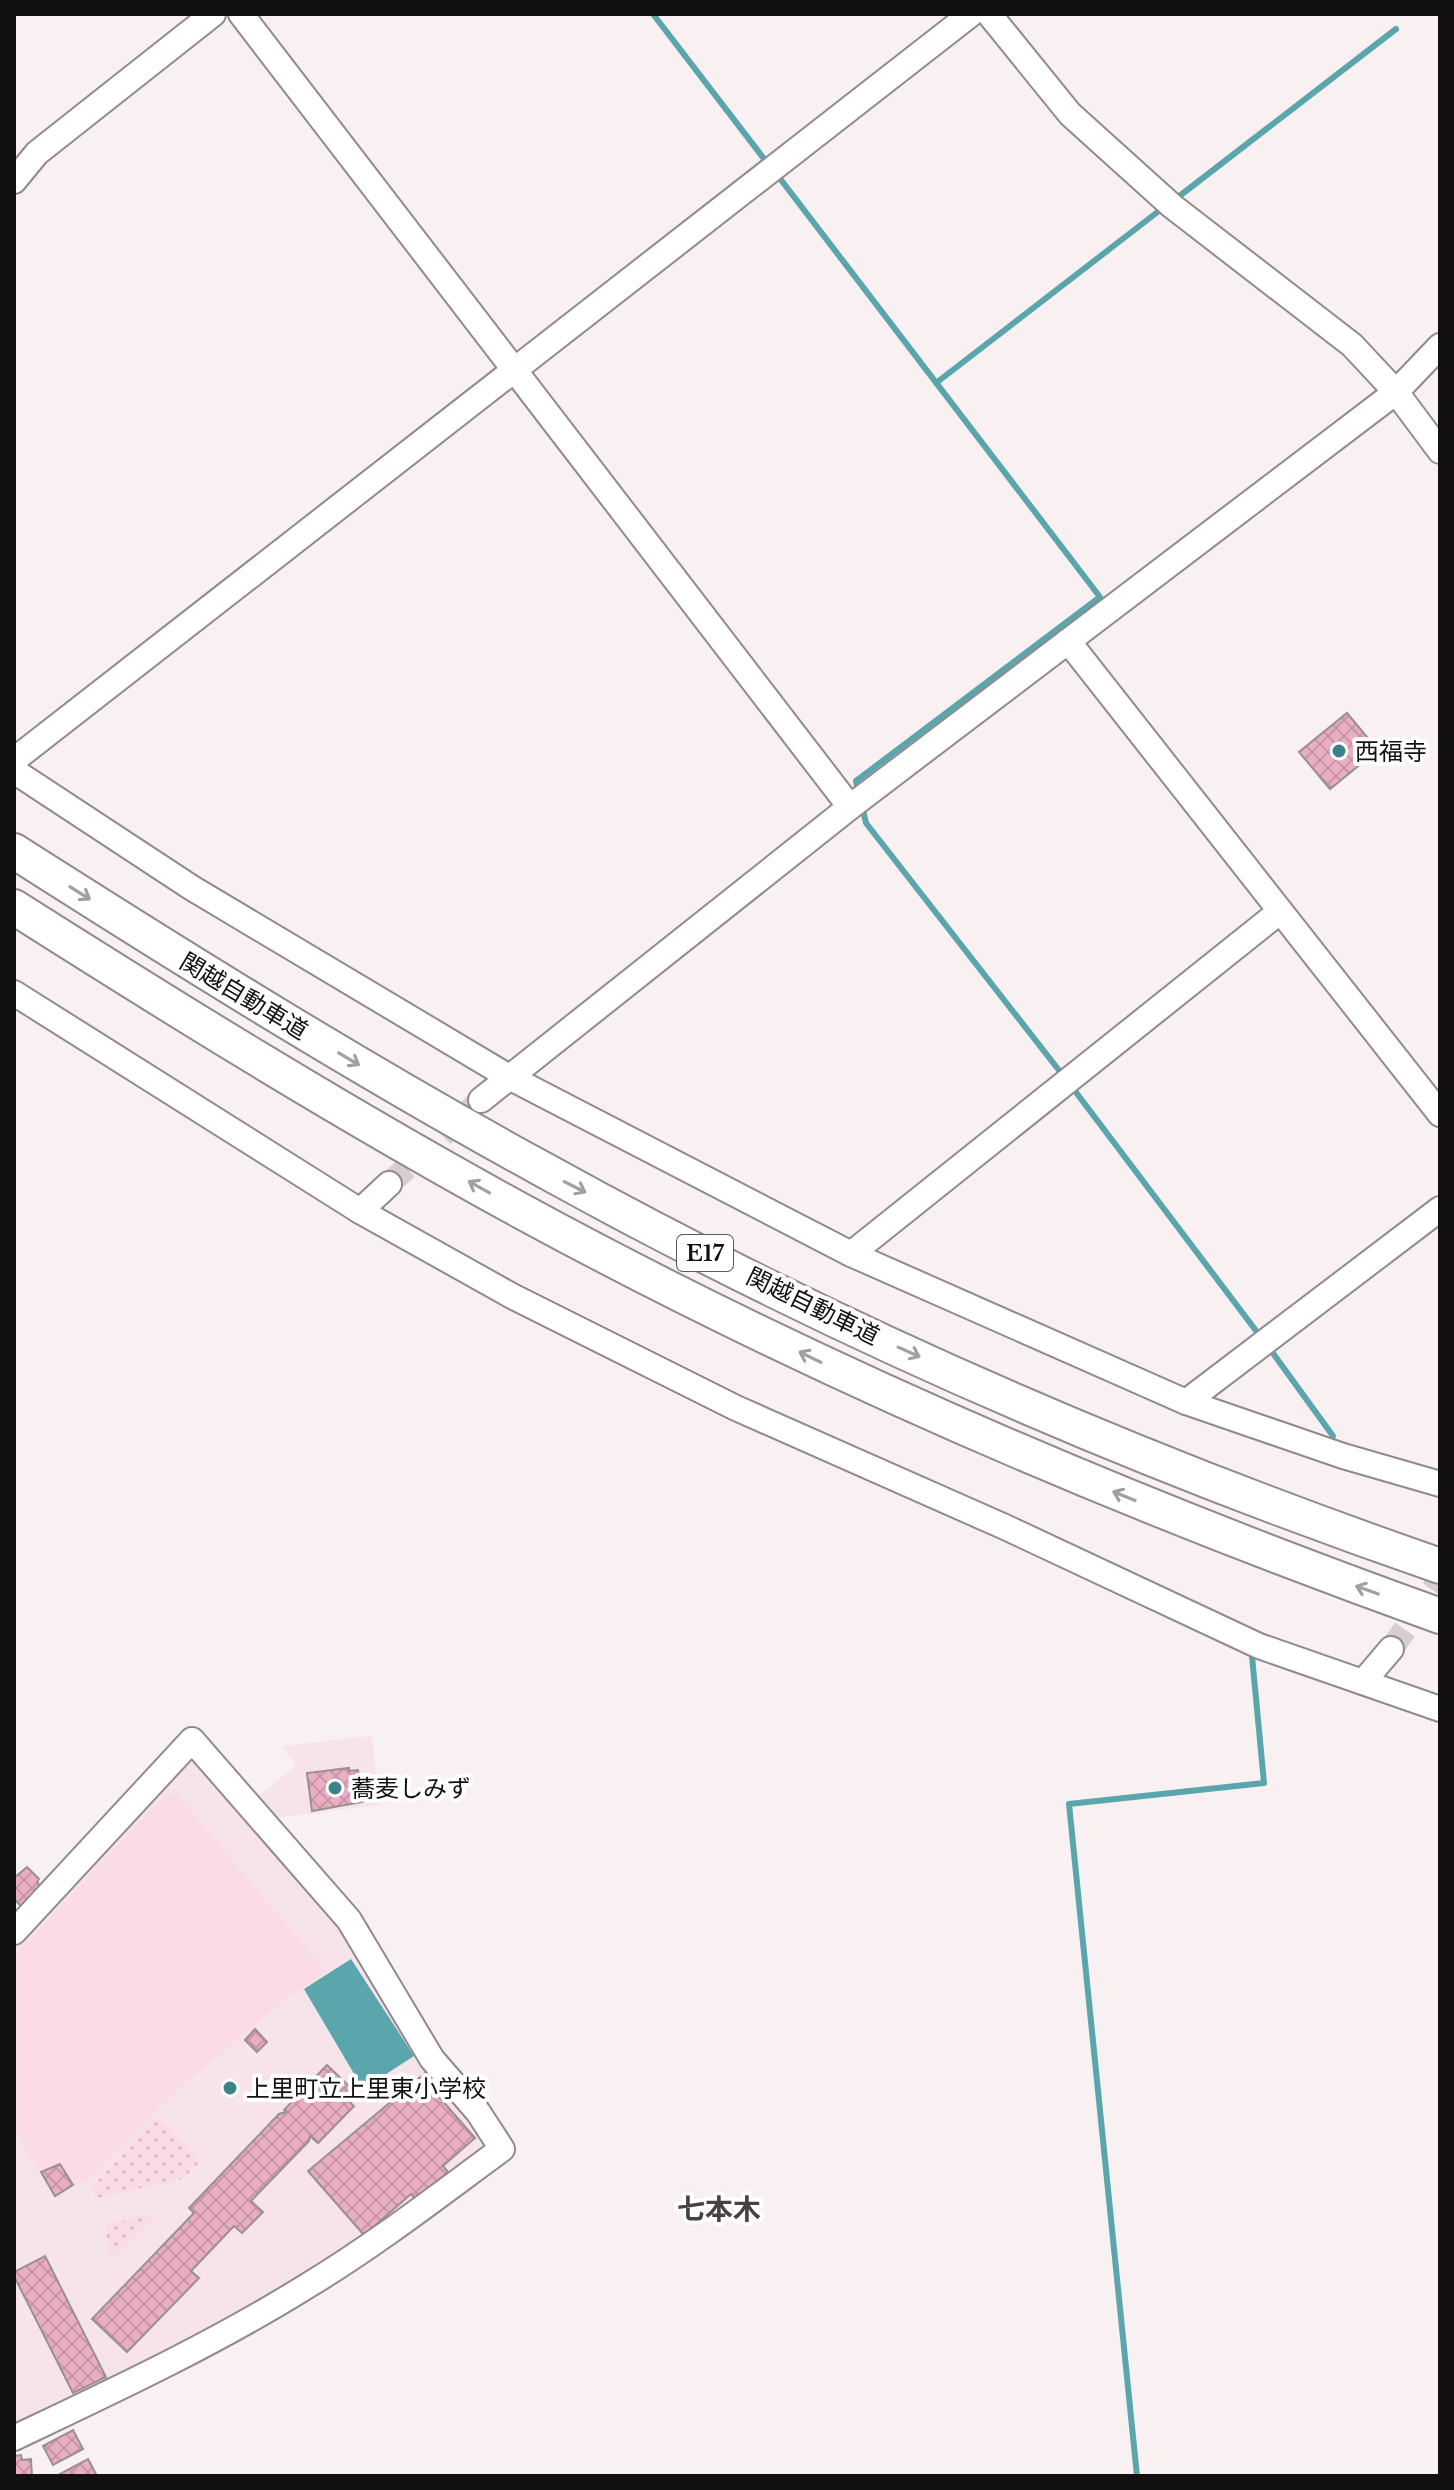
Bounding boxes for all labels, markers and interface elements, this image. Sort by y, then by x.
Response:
place label: 西福寺 [1355,737,1427,766]
marker: 西福寺 [1330,742,1348,760]
one-way arrow [68,886,91,902]
street label: 関越自動車道 [175,946,313,1046]
one-way arrow [337,1051,360,1067]
one-way arrow [468,1179,491,1195]
one-way arrow [563,1179,587,1195]
road number: E17 [677,1235,733,1271]
street label: 関越自動車道 [742,1261,884,1351]
one-way arrow [896,1345,920,1360]
one-way arrow [798,1349,822,1364]
one-way arrow [1112,1488,1137,1502]
one-way arrow [1355,1582,1379,1596]
place label: 蕎麦しみず [351,1774,471,1803]
marker: 蕎麦しみず [326,1779,344,1797]
place label: 上里町立上里東小学校 [246,2074,486,2103]
marker: 上里町立上里東小学校 [221,2079,239,2097]
district label: 七本木 [677,2192,761,2227]

